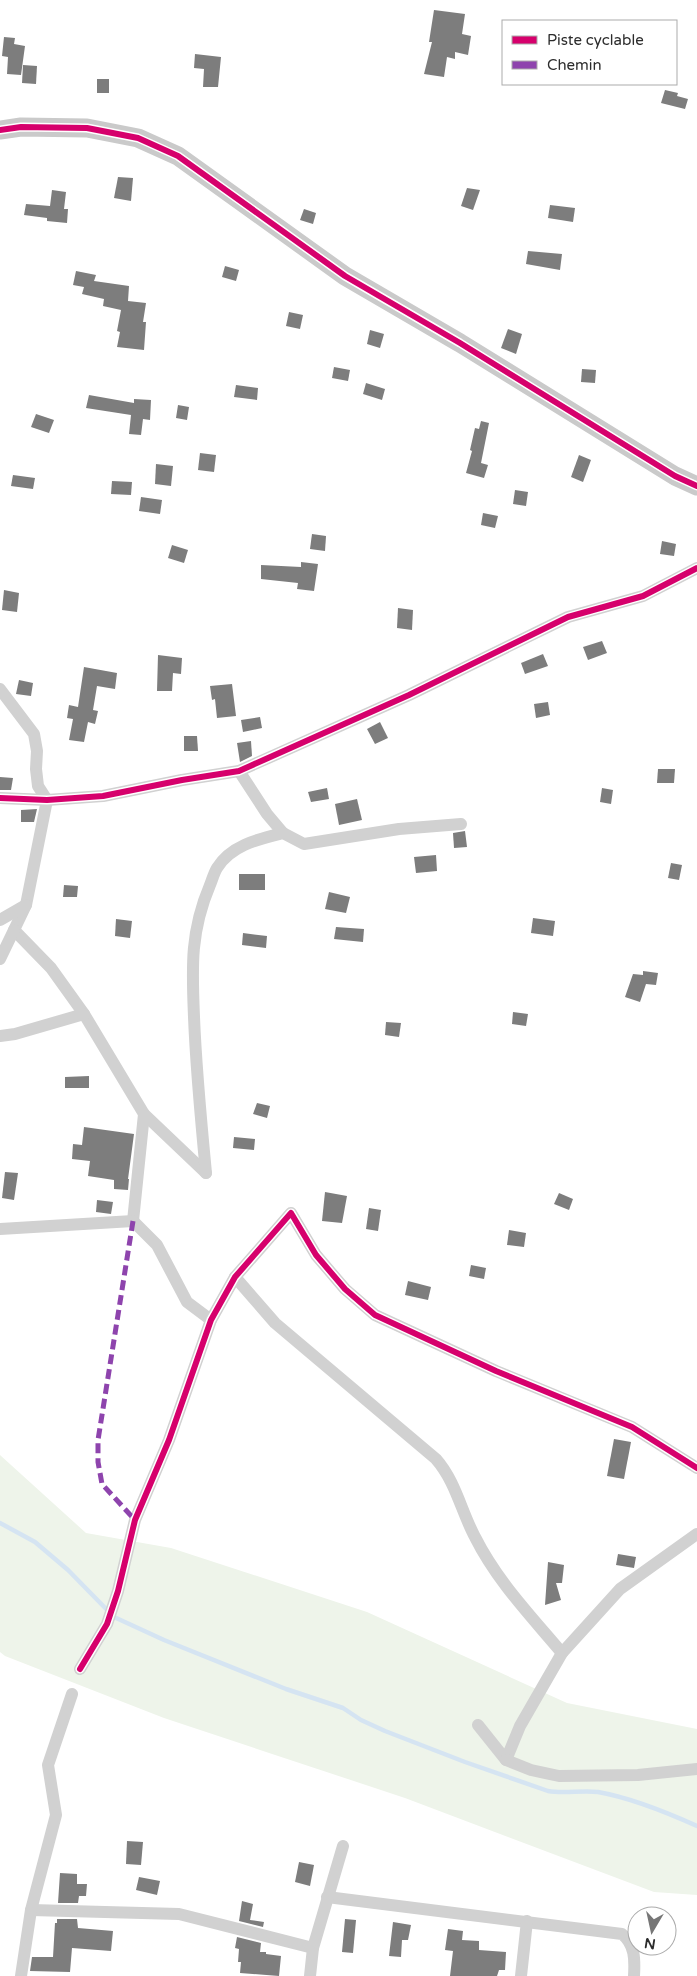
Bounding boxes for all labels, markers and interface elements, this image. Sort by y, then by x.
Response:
legend [502,20,677,85]
text: Piste cyclable [547,31,644,49]
text: Chemin [547,56,602,74]
north arrow [627,1906,677,1956]
text: N [643,1934,657,1953]

